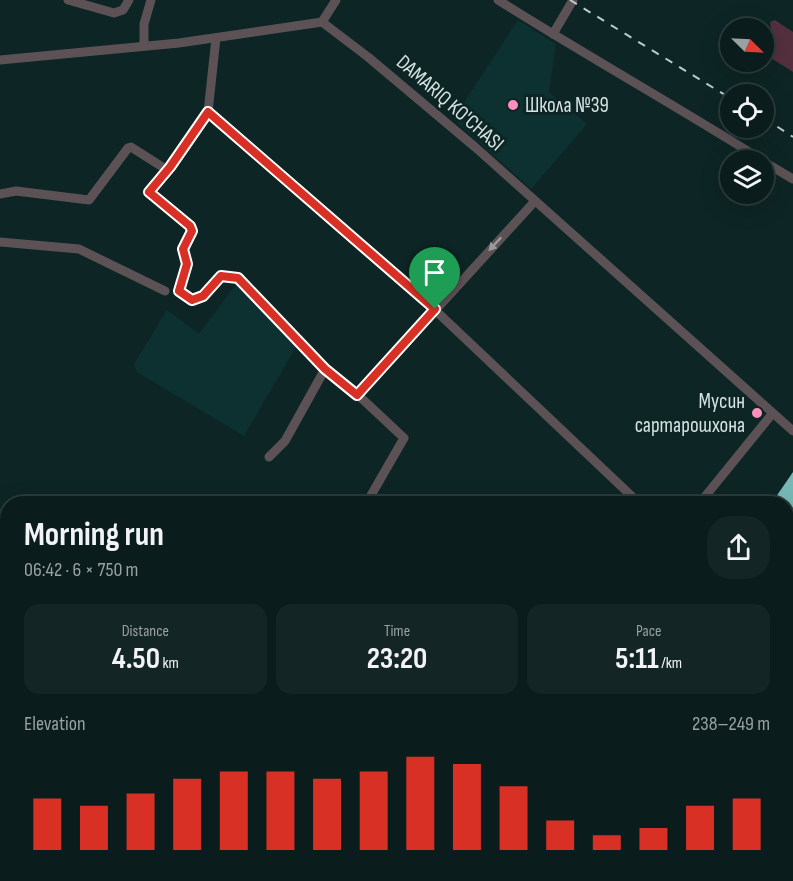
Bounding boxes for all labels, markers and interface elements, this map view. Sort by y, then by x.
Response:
north arrow [720,18,774,72]
map controls [720,18,774,204]
street label: DAMARIQ KO'CHASI [391,50,509,156]
button: locate [720,84,774,138]
place label: Школа №39 [525,93,609,118]
marker: Школа №39 [506,98,520,112]
button: layers [720,150,774,204]
one-way arrow [489,236,502,251]
pin [409,247,460,309]
icon: arrive [418,256,451,289]
place label: Мусин сартарошхона [635,389,745,438]
marker: Мусин сартарошхона [750,406,764,420]
text: Morning run [24,515,164,555]
button: share [707,516,770,579]
text: 06:42 · 6 × 750 m [24,558,138,582]
text: Distance [122,622,169,641]
text: Time [384,622,410,641]
text: Pace [636,622,661,641]
text: 4.50 [112,641,160,677]
text: 23:20 [367,641,427,677]
text: 5:11 [615,641,659,677]
text: km [160,654,179,673]
text: /km [659,654,682,673]
text: Elevation [24,712,86,736]
text: 238–249 m [692,712,770,736]

